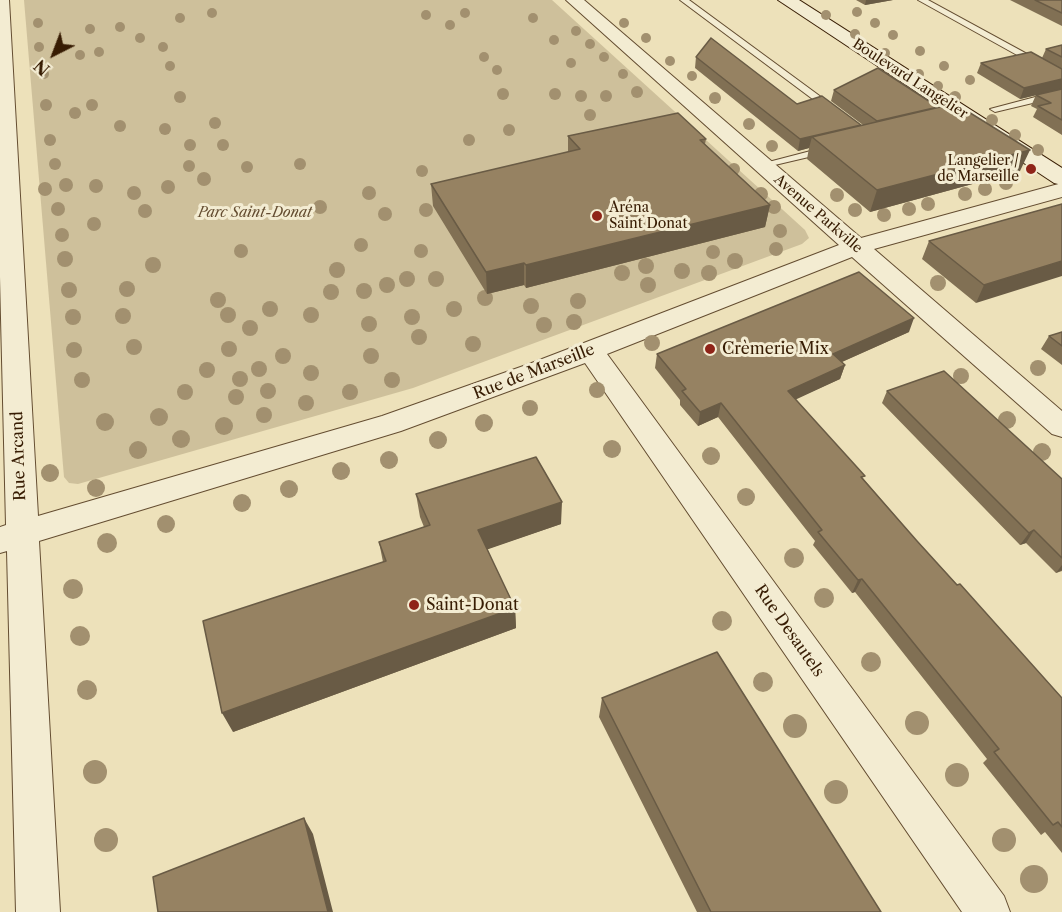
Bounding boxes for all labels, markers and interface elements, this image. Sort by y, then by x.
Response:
north arrow [24,24,84,84]
street label: Boulevard Langelier [849,35,971,123]
text: N [30,55,54,79]
place label: Langelier / de Marseille [937,153,1019,186]
marker: Langelier / de Marseille [1024,162,1038,176]
street label: Avenue Parkville [770,171,866,257]
place label: Aréna Saint Donat [609,200,687,232]
park label: Parc Saint-Donat [198,205,312,221]
marker: Aréna Saint Donat [590,209,604,223]
place label: Crèmerie Mix [722,339,829,359]
street label: Rue de Marseille [471,340,597,404]
marker: Crèmerie Mix [703,342,717,356]
street label: Rue Arcand [8,411,30,501]
street label: Rue Desautels [750,581,828,681]
place label: Saint-Donat [426,595,519,615]
marker: Saint-Donat [407,598,421,612]

